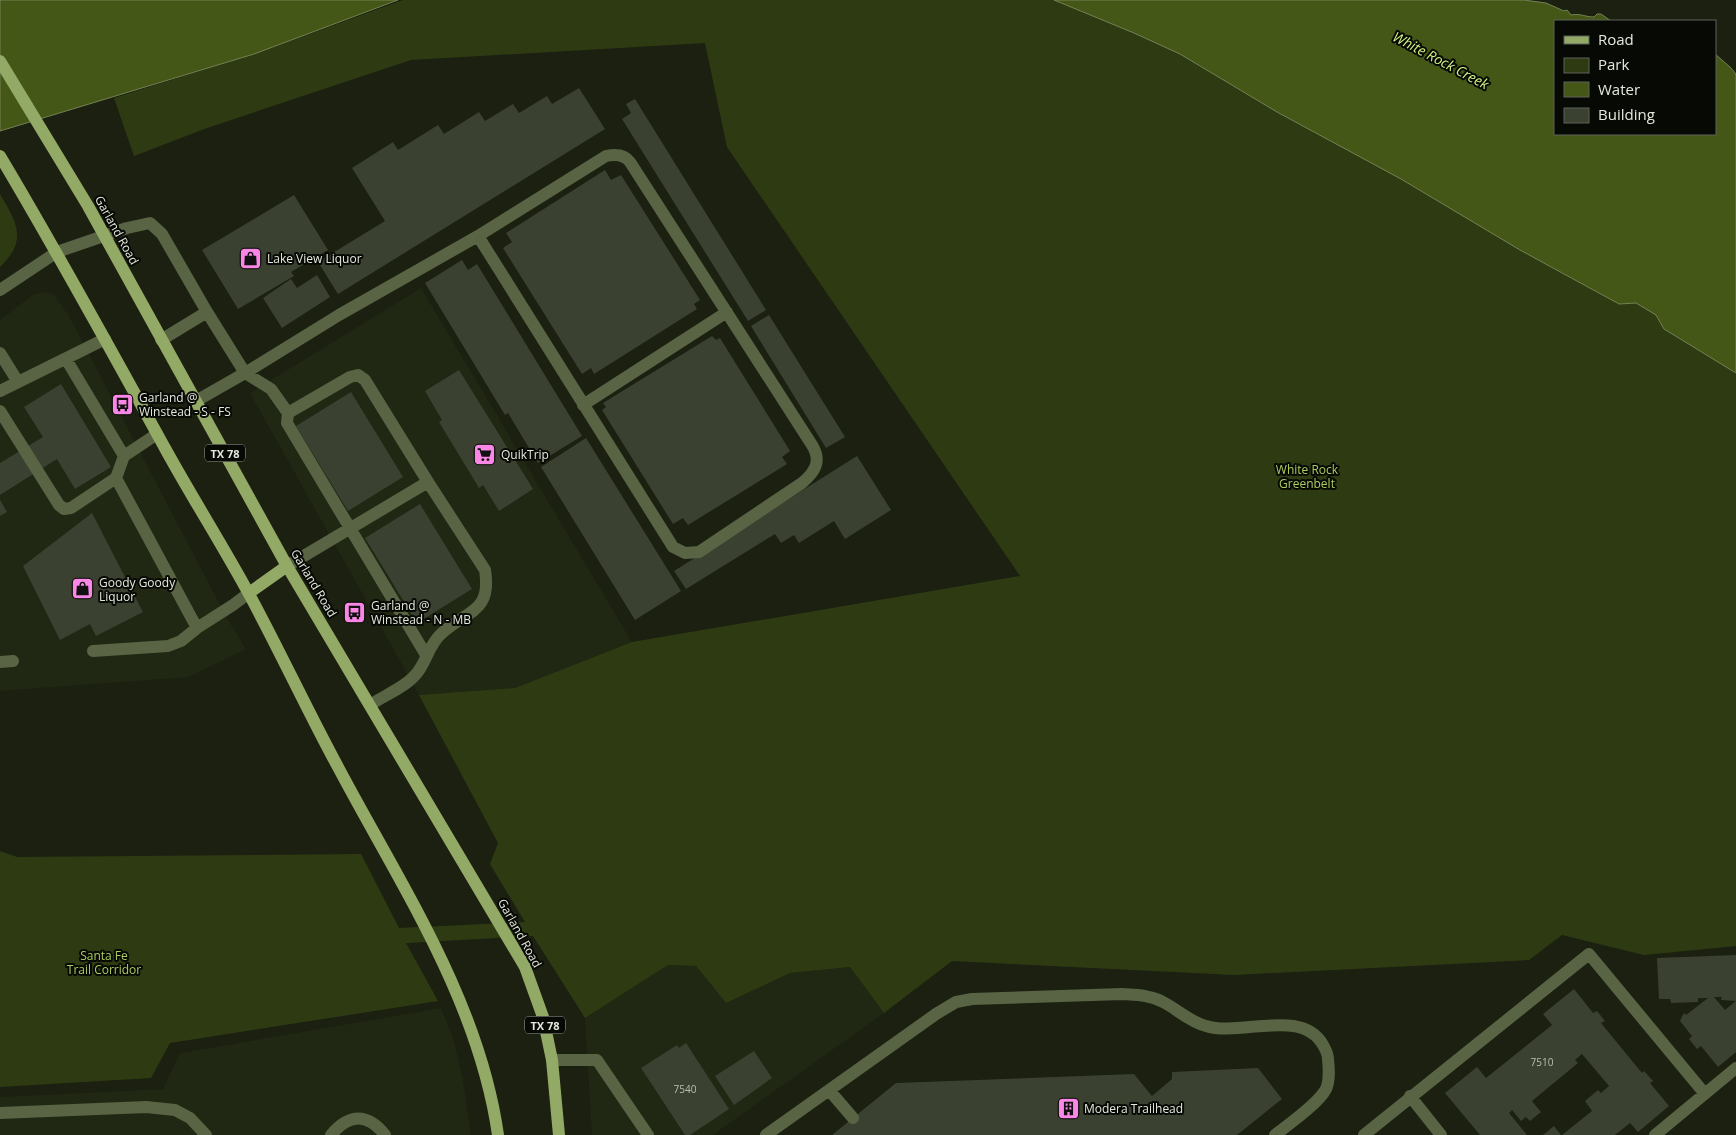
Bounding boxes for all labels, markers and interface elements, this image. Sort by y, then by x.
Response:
legend [1554,20,1716,135]
water label: White Rock Creek [1390,27,1493,94]
text: Road [1598,29,1634,49]
text: Park [1598,54,1629,74]
text: Water [1598,79,1640,99]
text: Building [1598,104,1655,124]
street label: Garland Road [91,192,143,268]
shop icon: Lake View Liquor [239,246,263,270]
place label: Lake View Liquor [267,250,362,267]
place label: Garland @ Winstead - S - FS [139,389,231,420]
bus stop icon: Garland @ Winstead - S - FS [111,392,135,416]
supermarket icon: QuikTrip [473,442,497,466]
road number: TX 78 [205,444,245,462]
place label: QuikTrip [501,446,549,463]
park label: White Rock Greenbelt [1276,461,1339,492]
street label: Garland Road [287,546,341,620]
place label: Goody Goody Liquor [99,574,176,605]
shop icon: Goody Goody Liquor [71,577,95,601]
place label: Garland @ Winstead - N - MB [371,597,471,628]
bus stop icon: Garland @ Winstead - N - MB [343,600,367,624]
street label: Garland Road [494,895,546,971]
park label: Santa Fe Trail Corridor [67,947,141,978]
road number: TX 78 [525,1016,565,1034]
house number: 7510 [1531,1055,1554,1069]
house number: 7540 [674,1082,697,1096]
building icon: Modera Trailhead [1056,1096,1080,1120]
place label: Modera Trailhead [1084,1100,1183,1117]

